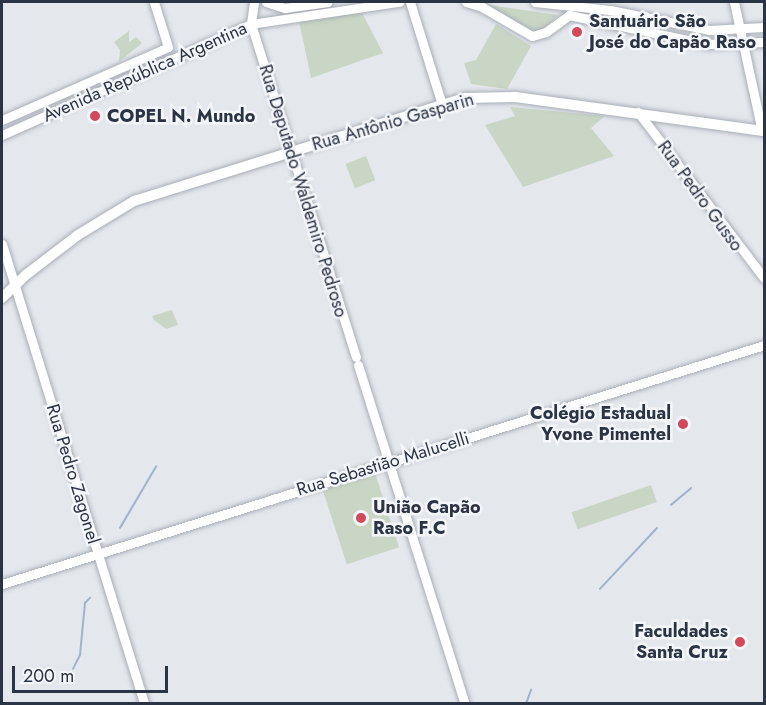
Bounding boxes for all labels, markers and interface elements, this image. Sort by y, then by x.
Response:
place label: Santuário São José do Capão Raso [589,11,756,54]
street label: Avenida República Argentina [40,17,250,127]
marker: Santuário São José do Capão Raso [570,25,584,39]
street label: Rua Deputado Waldemiro Pedroso [254,62,352,320]
street label: Rua Antônio Gasparin [310,89,476,155]
place label: COPEL N. Mundo [107,105,255,127]
marker: COPEL N. Mundo [88,109,102,123]
street label: Rua Pedro Gusso [653,137,747,255]
street label: Rua Pedro Zagonel [41,402,105,546]
place label: Colégio Estadual Yvone Pimentel [530,403,671,446]
marker: Colégio Estadual Yvone Pimentel [676,417,690,431]
street label: Rua Sebastião Malucelli [294,427,472,501]
place label: União Capão Raso F.C [373,497,481,540]
marker: União Capão Raso F.C [354,511,368,525]
place label: Faculdades Santa Cruz [634,621,728,664]
marker: Faculdades Santa Cruz [733,635,747,649]
scale bar [15,654,171,692]
text: 200 m [23,663,74,689]

